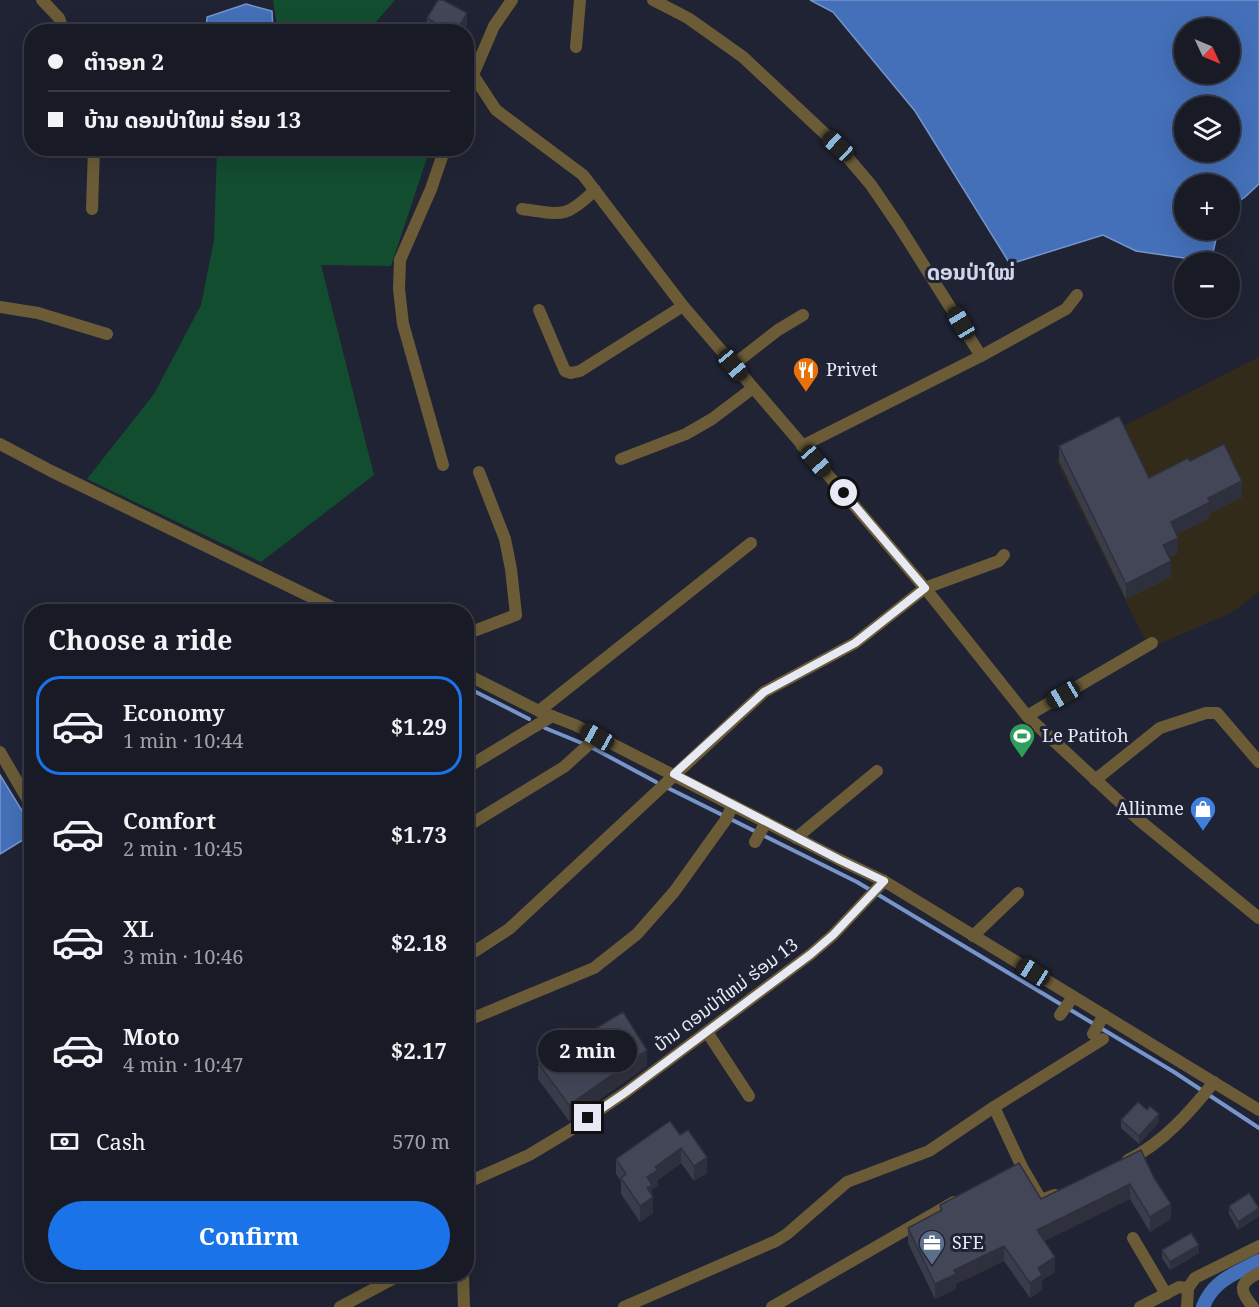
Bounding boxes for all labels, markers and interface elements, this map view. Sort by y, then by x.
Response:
north arrow [1174,18,1240,84]
map controls [1174,18,1240,318]
text: ຕຳຈອກ 2 [84,46,164,76]
button: layers [1174,96,1240,162]
text: ບ້ານ ດອນປ່າໃຫມ່ ຮ່ອມ 13 [84,104,301,134]
car [819,127,857,165]
button: + [1174,174,1240,240]
button: − [1174,252,1240,318]
district label: ດອນປ່າໃໝ່ [927,258,1015,286]
car [944,303,978,343]
car [715,345,751,385]
restaurant icon: Privet [791,355,821,393]
place label: Privet [826,357,878,381]
car [797,442,835,480]
route start [830,479,857,506]
text: Choose a ride [48,621,233,658]
car [1043,678,1083,712]
text: Economy [123,697,225,727]
icon: car [51,699,105,753]
text: $1.29 [391,711,447,741]
car [577,720,617,754]
sports icon: Le Patitoh [1007,721,1037,759]
place label: Le Patitoh [1042,723,1129,747]
text: 1 min · 10:44 [123,727,243,754]
shop icon: Allinme [1188,794,1218,832]
place label: Allinme [1116,796,1184,820]
text: Comfort [123,805,216,835]
icon: car [51,807,105,861]
text: $1.73 [391,819,447,849]
text: 2 min · 10:45 [123,835,243,862]
text: XL [123,913,154,943]
icon: car [51,915,105,969]
text: $2.18 [391,927,447,957]
street label: ບ້ານ ດອນປ່າໃຫມ່ ຮ່ອມ 13 [648,932,803,1056]
text: 3 min · 10:46 [123,943,243,970]
car [1013,955,1053,989]
text: Moto [123,1021,180,1051]
icon: car [51,1023,105,1077]
callout: 2 min [538,1031,638,1073]
text: $2.17 [391,1035,447,1065]
text: 2 min [559,1037,616,1064]
text: 4 min · 10:47 [123,1051,243,1078]
route end [574,1104,601,1131]
icon: cash [48,1125,81,1158]
text: Cash [96,1126,146,1156]
text: 570 m [392,1128,450,1155]
button: Confirm [48,1201,450,1270]
office icon: SFE [917,1228,947,1266]
place label: SFE [952,1230,984,1254]

